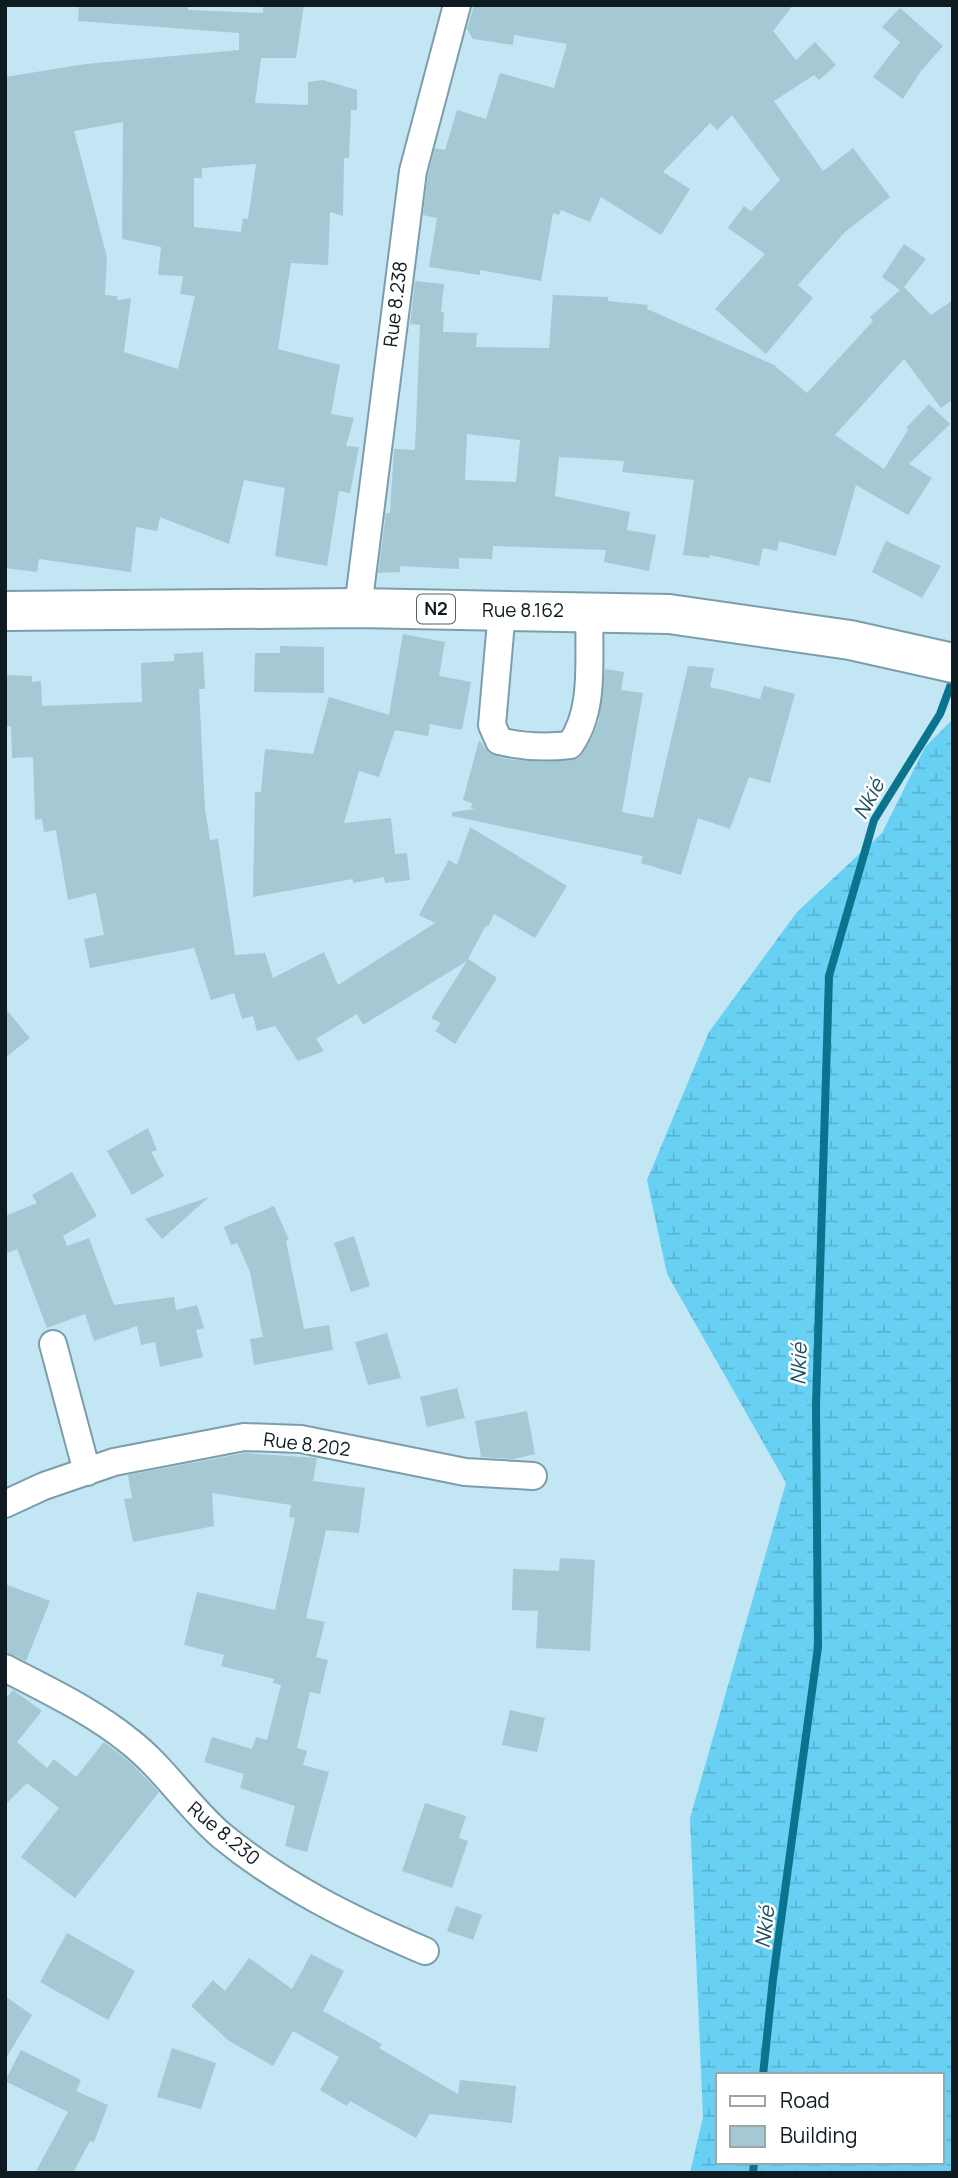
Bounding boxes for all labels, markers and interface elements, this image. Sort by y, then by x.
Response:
street label: Rue 8.238 [377,260,413,348]
road number: N2 [417,594,455,624]
street label: Rue 8.162 [482,597,564,623]
water label: Nkié [846,772,891,824]
water label: Nkié [783,1341,813,1385]
street label: Rue 8.202 [262,1426,352,1462]
street label: Rue 8.230 [182,1795,266,1871]
water label: Nkié [748,1903,781,1949]
legend [716,2073,944,2164]
text: Road [780,2086,830,2114]
text: Building [780,2121,857,2149]

